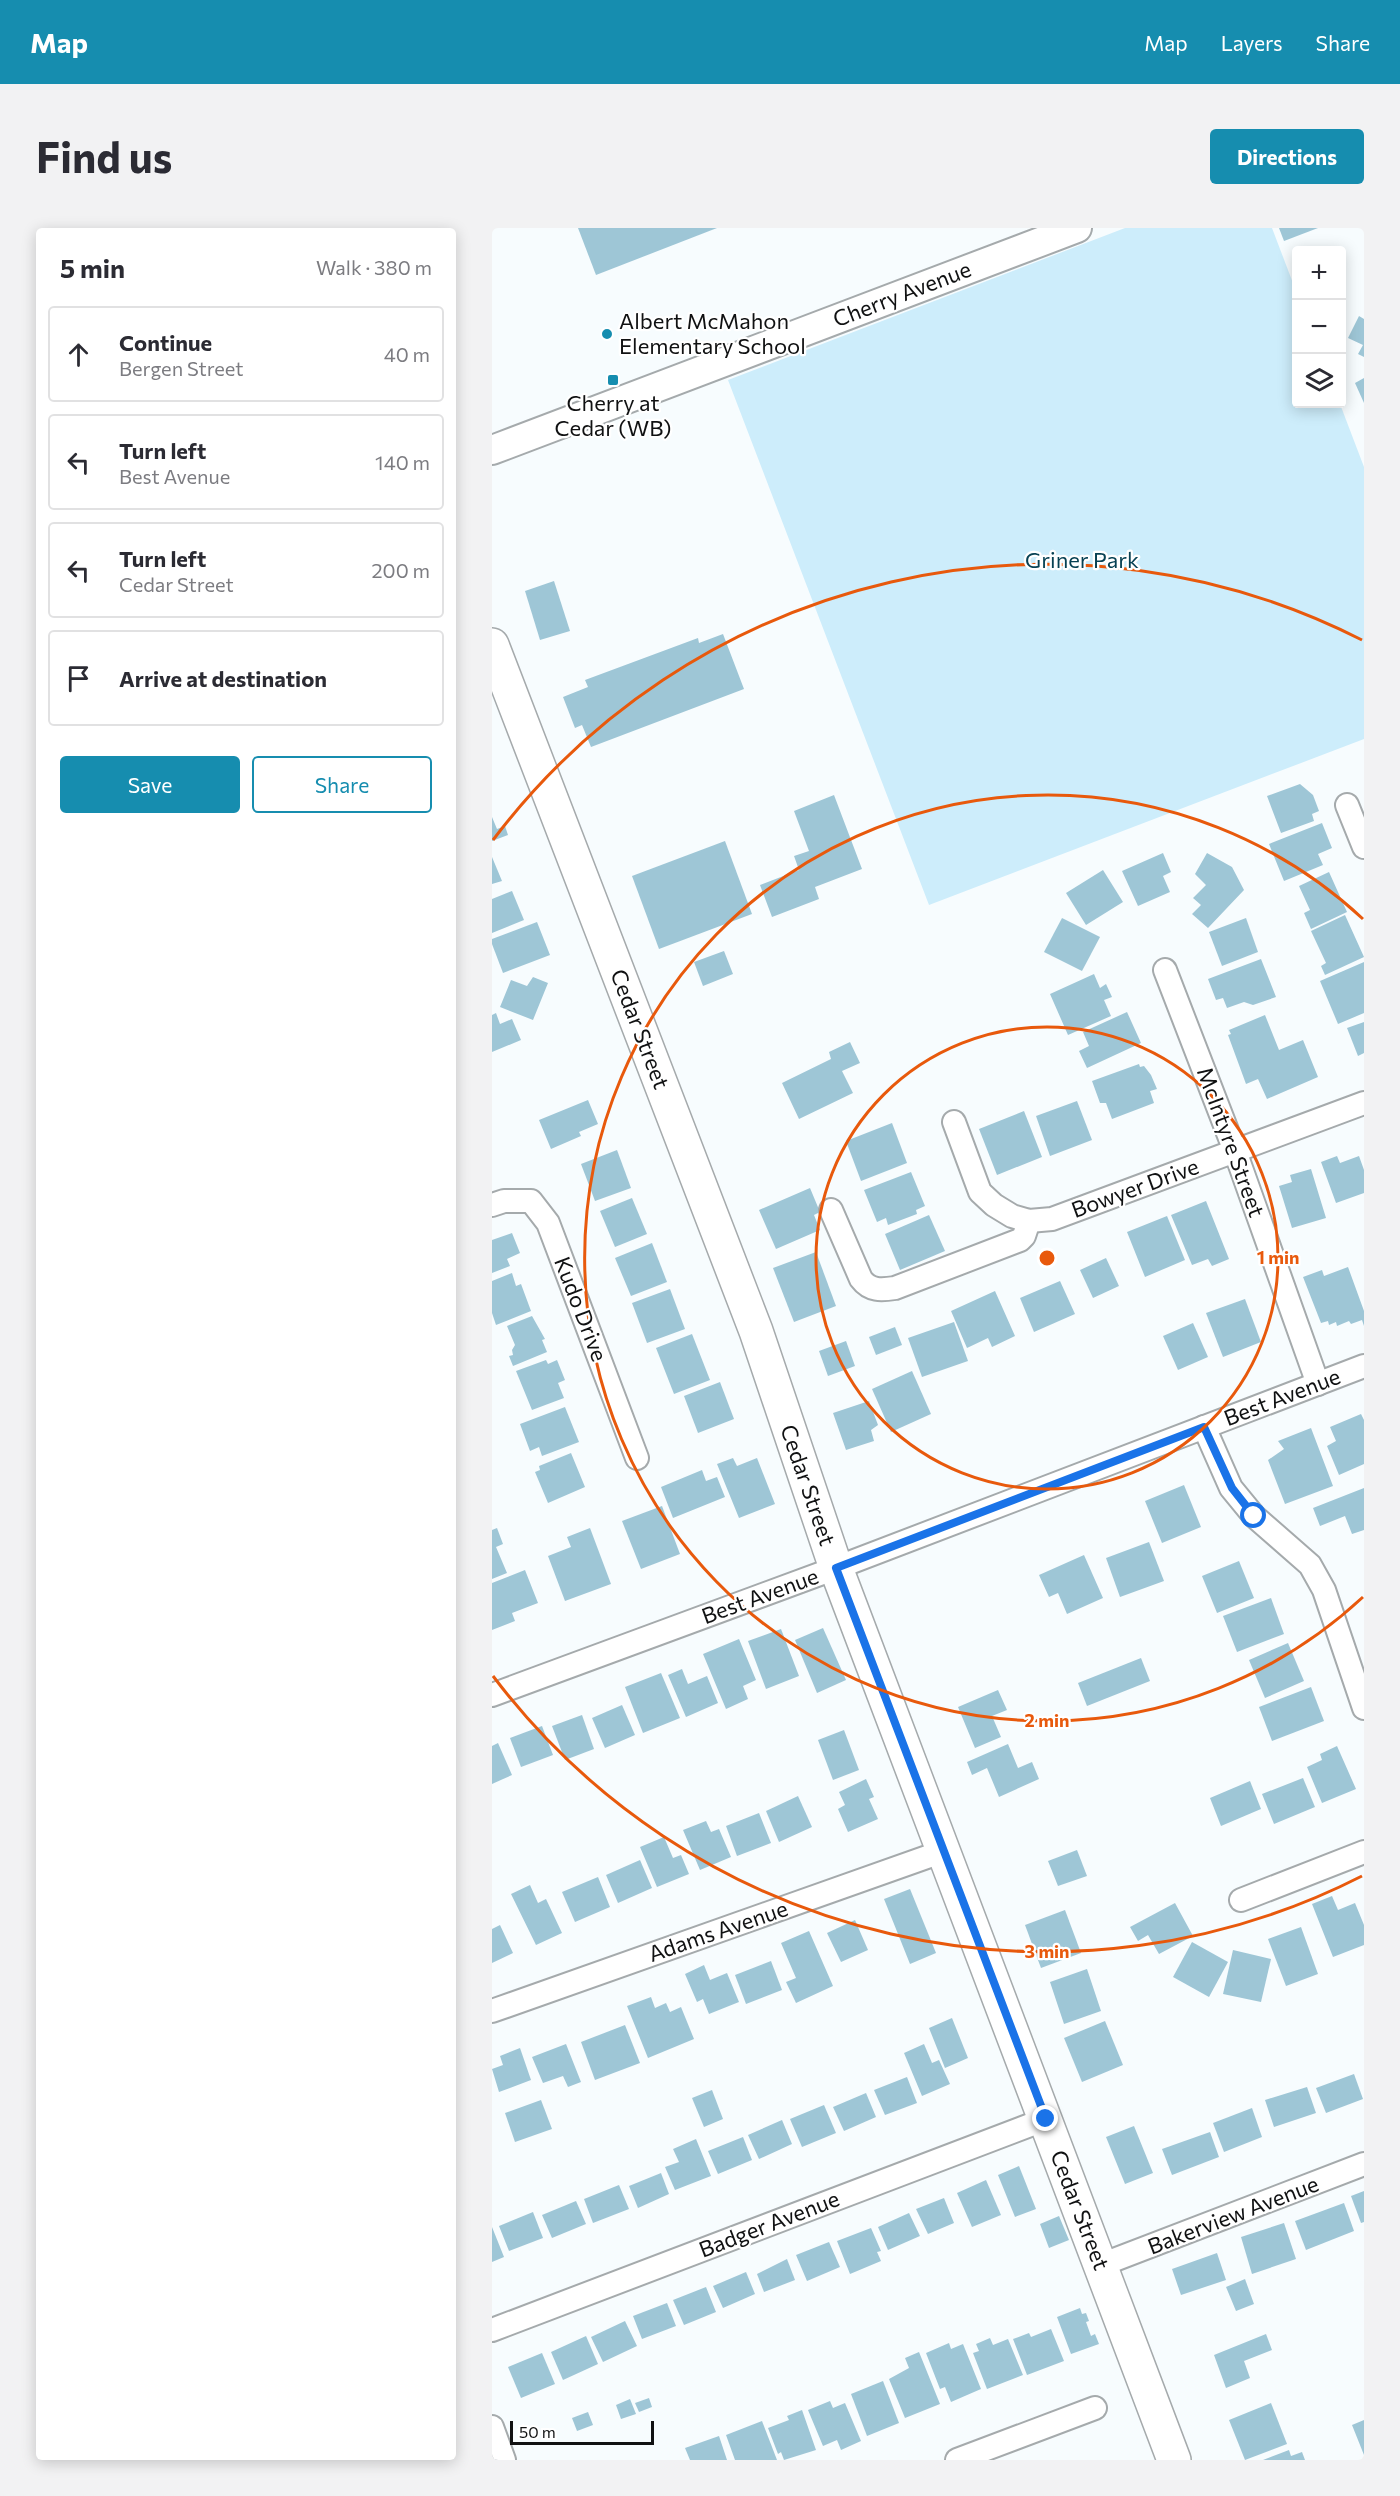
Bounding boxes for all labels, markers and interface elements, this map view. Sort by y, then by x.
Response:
text: Map [30,25,88,59]
text: Map [1144,30,1188,55]
text: Layers [1221,30,1283,55]
text: Share [1316,30,1370,55]
button: Directions [1210,129,1364,184]
text: Find us [36,130,172,182]
map controls [1292,246,1346,408]
button: + [1292,246,1346,300]
text: 5 min [60,252,125,283]
text: Walk · 380 m [316,255,432,279]
street label: Cherry Avenue [829,255,975,332]
button: − [1292,300,1346,354]
place label: Albert McMahon Elementary School [619,307,806,359]
marker: Albert McMahon Elementary School [600,327,614,341]
text: Continue [119,329,212,356]
icon: ahead [62,338,95,371]
text: 40 m [384,342,430,366]
button: layers [1292,354,1346,408]
text: Bergen Street [119,356,243,380]
marker: Cherry at Cedar (WB) [606,373,620,387]
place label: Cherry at Cedar (WB) [554,389,672,441]
text: Turn left [119,437,206,464]
icon: left [62,446,95,479]
text: 140 m [375,450,430,474]
text: Best Avenue [119,464,230,488]
text: Turn left [119,545,206,572]
park label: Griner Park [1025,546,1139,573]
icon: left [62,554,95,587]
text: 200 m [372,558,430,582]
text: Cedar Street [119,572,234,596]
icon: arrive [62,662,95,695]
text: Arrive at destination [119,665,327,692]
button: Save [60,756,240,813]
button: Share [252,756,432,813]
street label: Cedar Street [605,965,676,1093]
street label: McIntyre Street [1192,1063,1271,1220]
street label: Bowyer Drive [1068,1152,1202,1223]
text: 1 min [1257,1246,1299,1268]
centre of rings [1037,1248,1057,1268]
street label: Kudo Drive [549,1253,614,1365]
street label: Best Avenue [1220,1362,1344,1431]
street label: Cedar Street [775,1421,842,1549]
route start [1240,1502,1266,1528]
street label: Best Avenue [698,1562,822,1629]
text: 2 min [1025,1709,1069,1731]
street label: Adams Avenue [645,1894,791,1967]
text: 3 min [1024,1940,1070,1962]
route end [1032,2105,1058,2131]
street label: Cedar Street [1045,2146,1116,2274]
street label: Bakerview Avenue [1144,2170,1322,2260]
street label: Badger Avenue [695,2184,843,2263]
scale bar [510,2418,654,2446]
text: 50 m [519,2422,556,2441]

